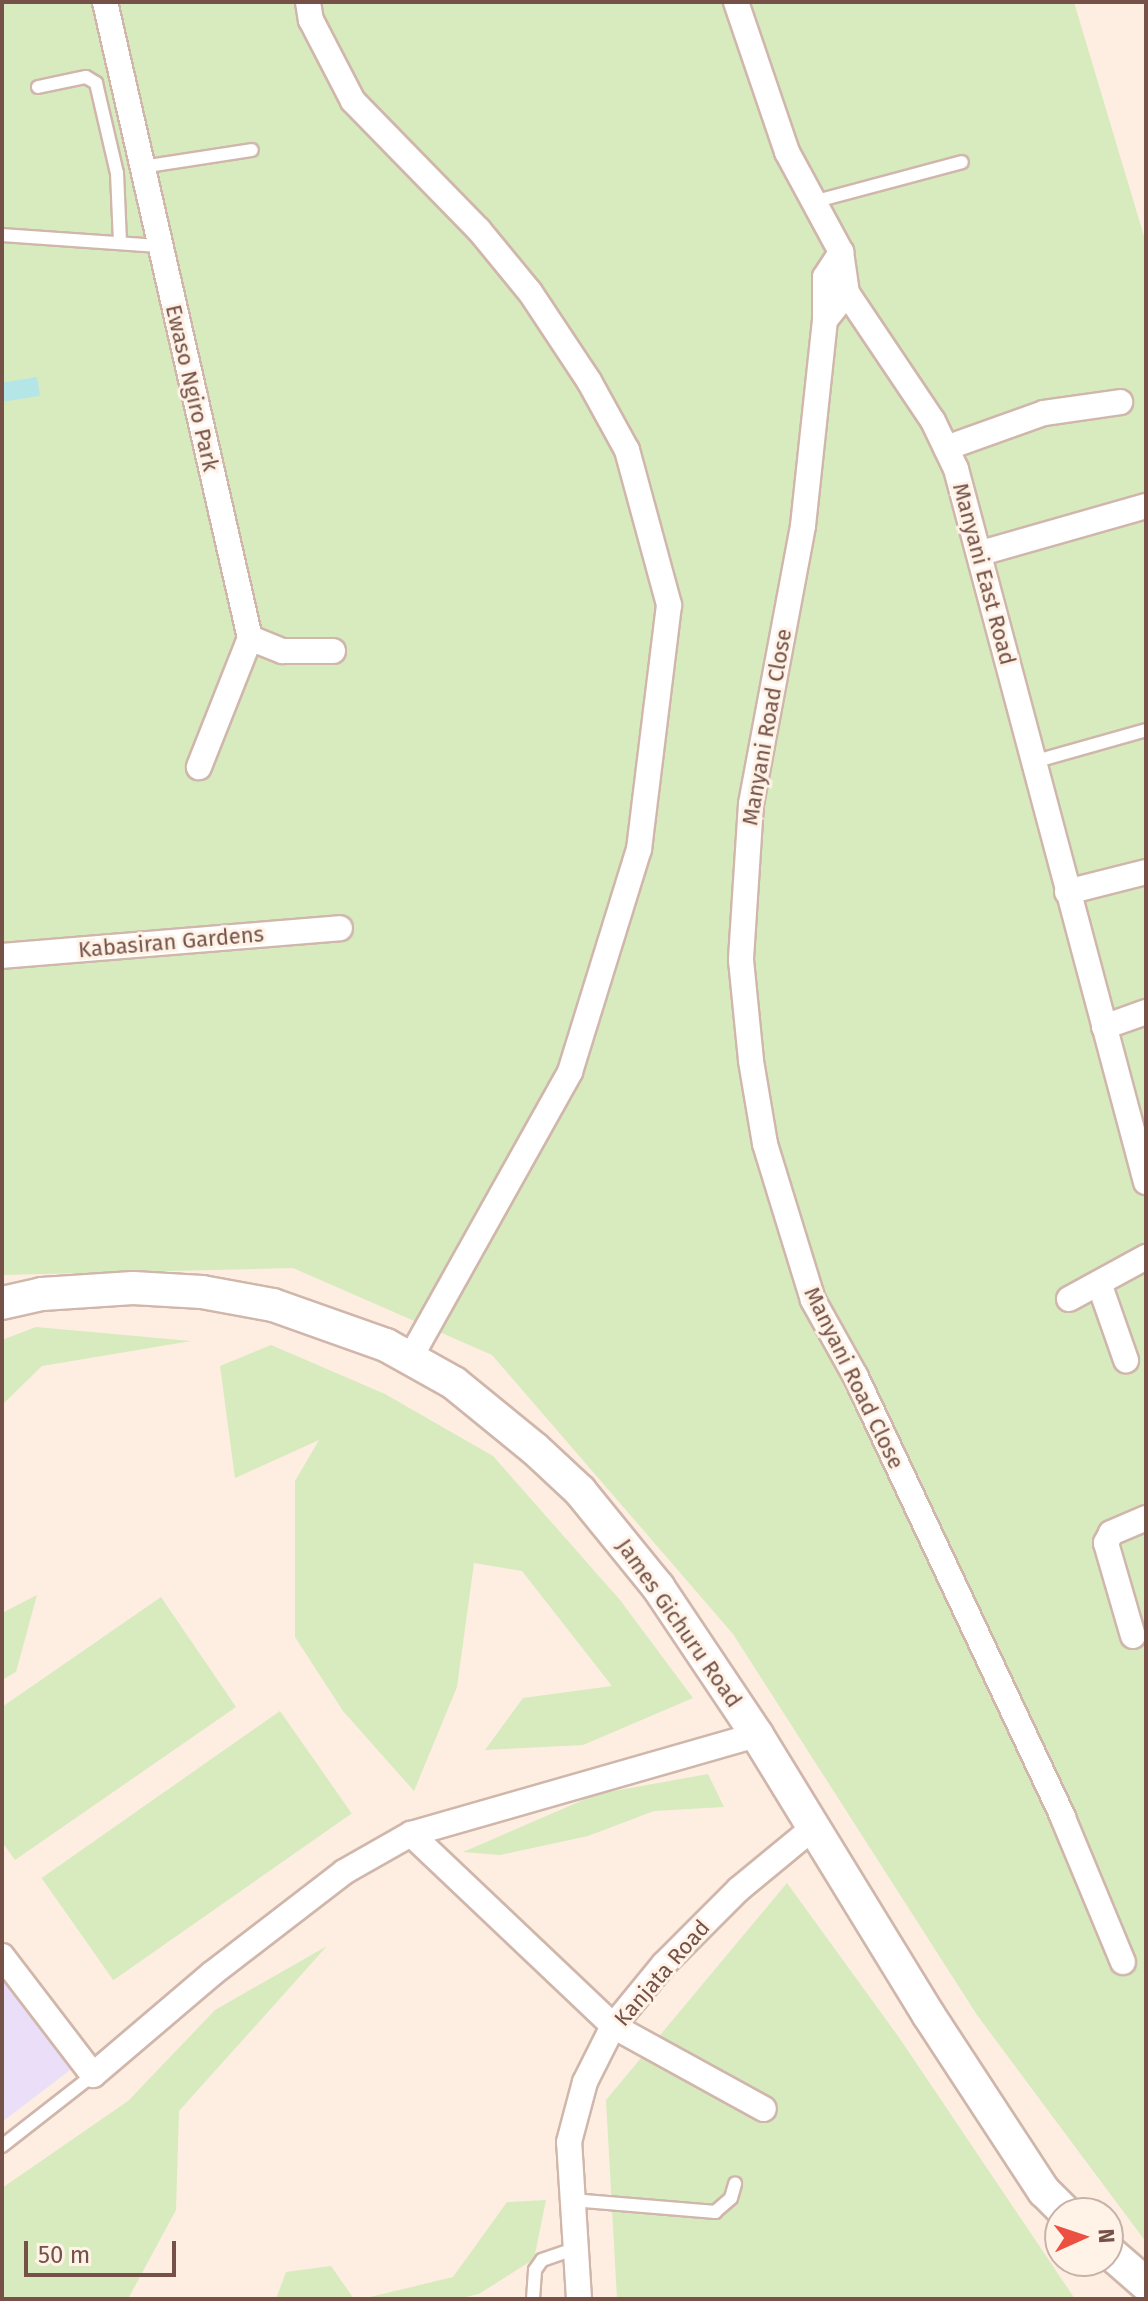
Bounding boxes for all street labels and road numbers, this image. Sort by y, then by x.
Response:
street label: Ewaso Ngiro Park [160,302,224,474]
street label: Manyani East Road [947,480,1021,668]
street label: Manyani Road Close [737,627,797,827]
street label: Kabasiran Gardens [77,921,265,963]
street label: Manyani Road Close [798,1283,910,1473]
street label: James Gichuru Road [611,1534,747,1712]
street label: Kanjata Road [609,1914,715,2032]

